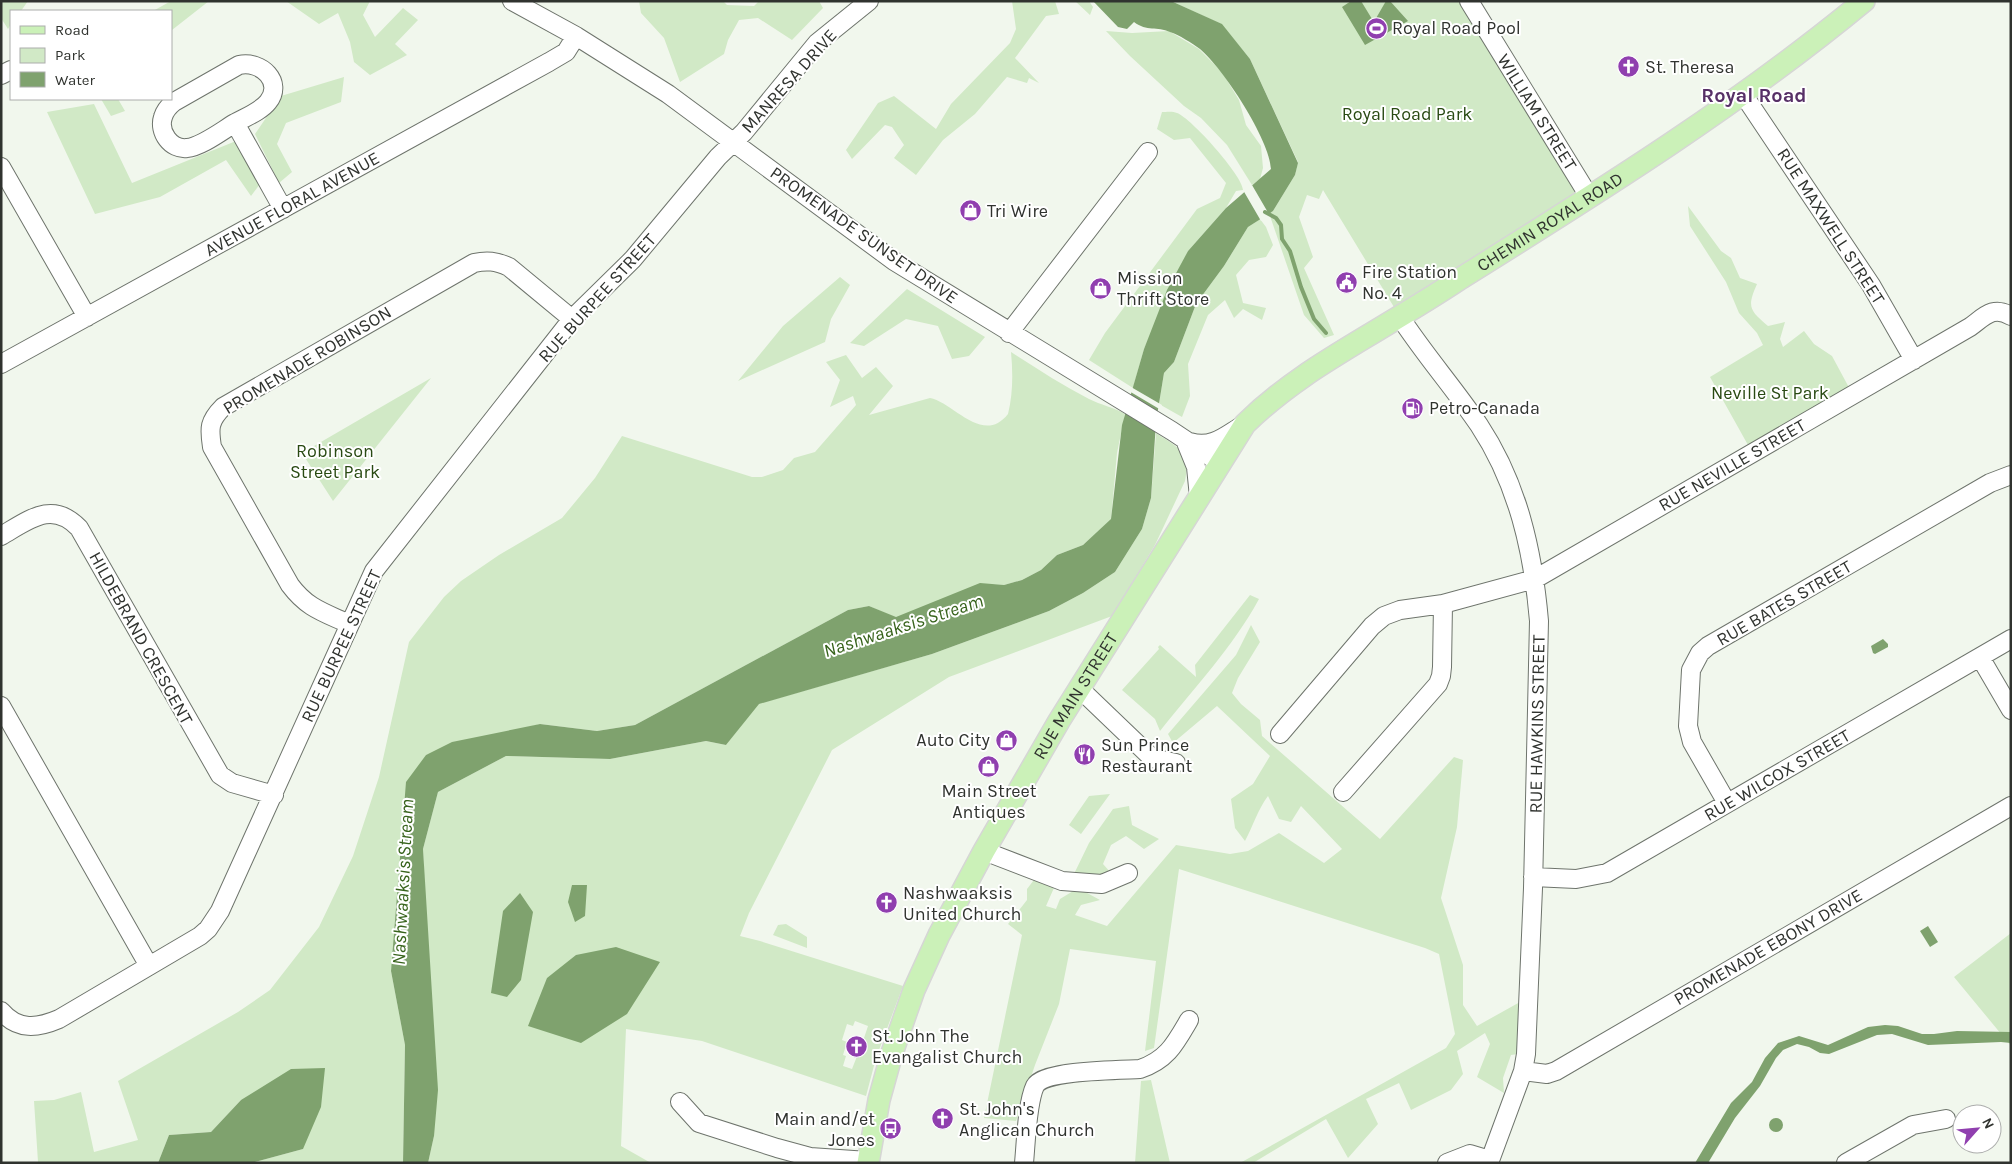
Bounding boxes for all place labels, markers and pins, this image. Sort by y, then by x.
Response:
sports icon: Royal Road Pool [1364,16,1388,40]
place label: Royal Road Pool [1392,17,1521,39]
church icon: St. Theresa [1617,55,1641,79]
place label: St. Theresa [1645,56,1734,78]
shop icon: Tri Wire [959,199,983,223]
place label: Tri Wire [987,200,1048,222]
place label: Fire Station No. 4 [1362,261,1457,304]
place label: Mission Thrift Store [1117,267,1209,310]
public building icon: Fire Station No. 4 [1334,270,1358,294]
shop icon: Mission Thrift Store [1089,276,1113,300]
fuel station icon: Petro-Canada [1401,396,1425,420]
place label: Petro-Canada [1429,397,1540,419]
shop icon: Auto City [994,728,1018,752]
place label: Auto City [916,729,991,751]
place label: Sun Prince Restaurant [1101,734,1193,777]
restaurant icon: Sun Prince Restaurant [1073,743,1097,767]
shop icon: Main Street Antiques [977,754,1001,778]
place label: Main Street Antiques [941,780,1037,823]
place label: Nashwaaksis United Church [903,882,1021,925]
church icon: Nashwaaksis United Church [875,891,899,915]
place label: St. John The Evangalist Church [872,1025,1022,1068]
church icon: St. John The Evangalist Church [844,1034,868,1058]
place label: St. John's Anglican Church [959,1098,1095,1141]
church icon: St. John's Anglican Church [931,1107,955,1131]
place label: Main and/et Jones [774,1108,875,1151]
bus stop icon: Main and/et Jones [879,1117,903,1141]

